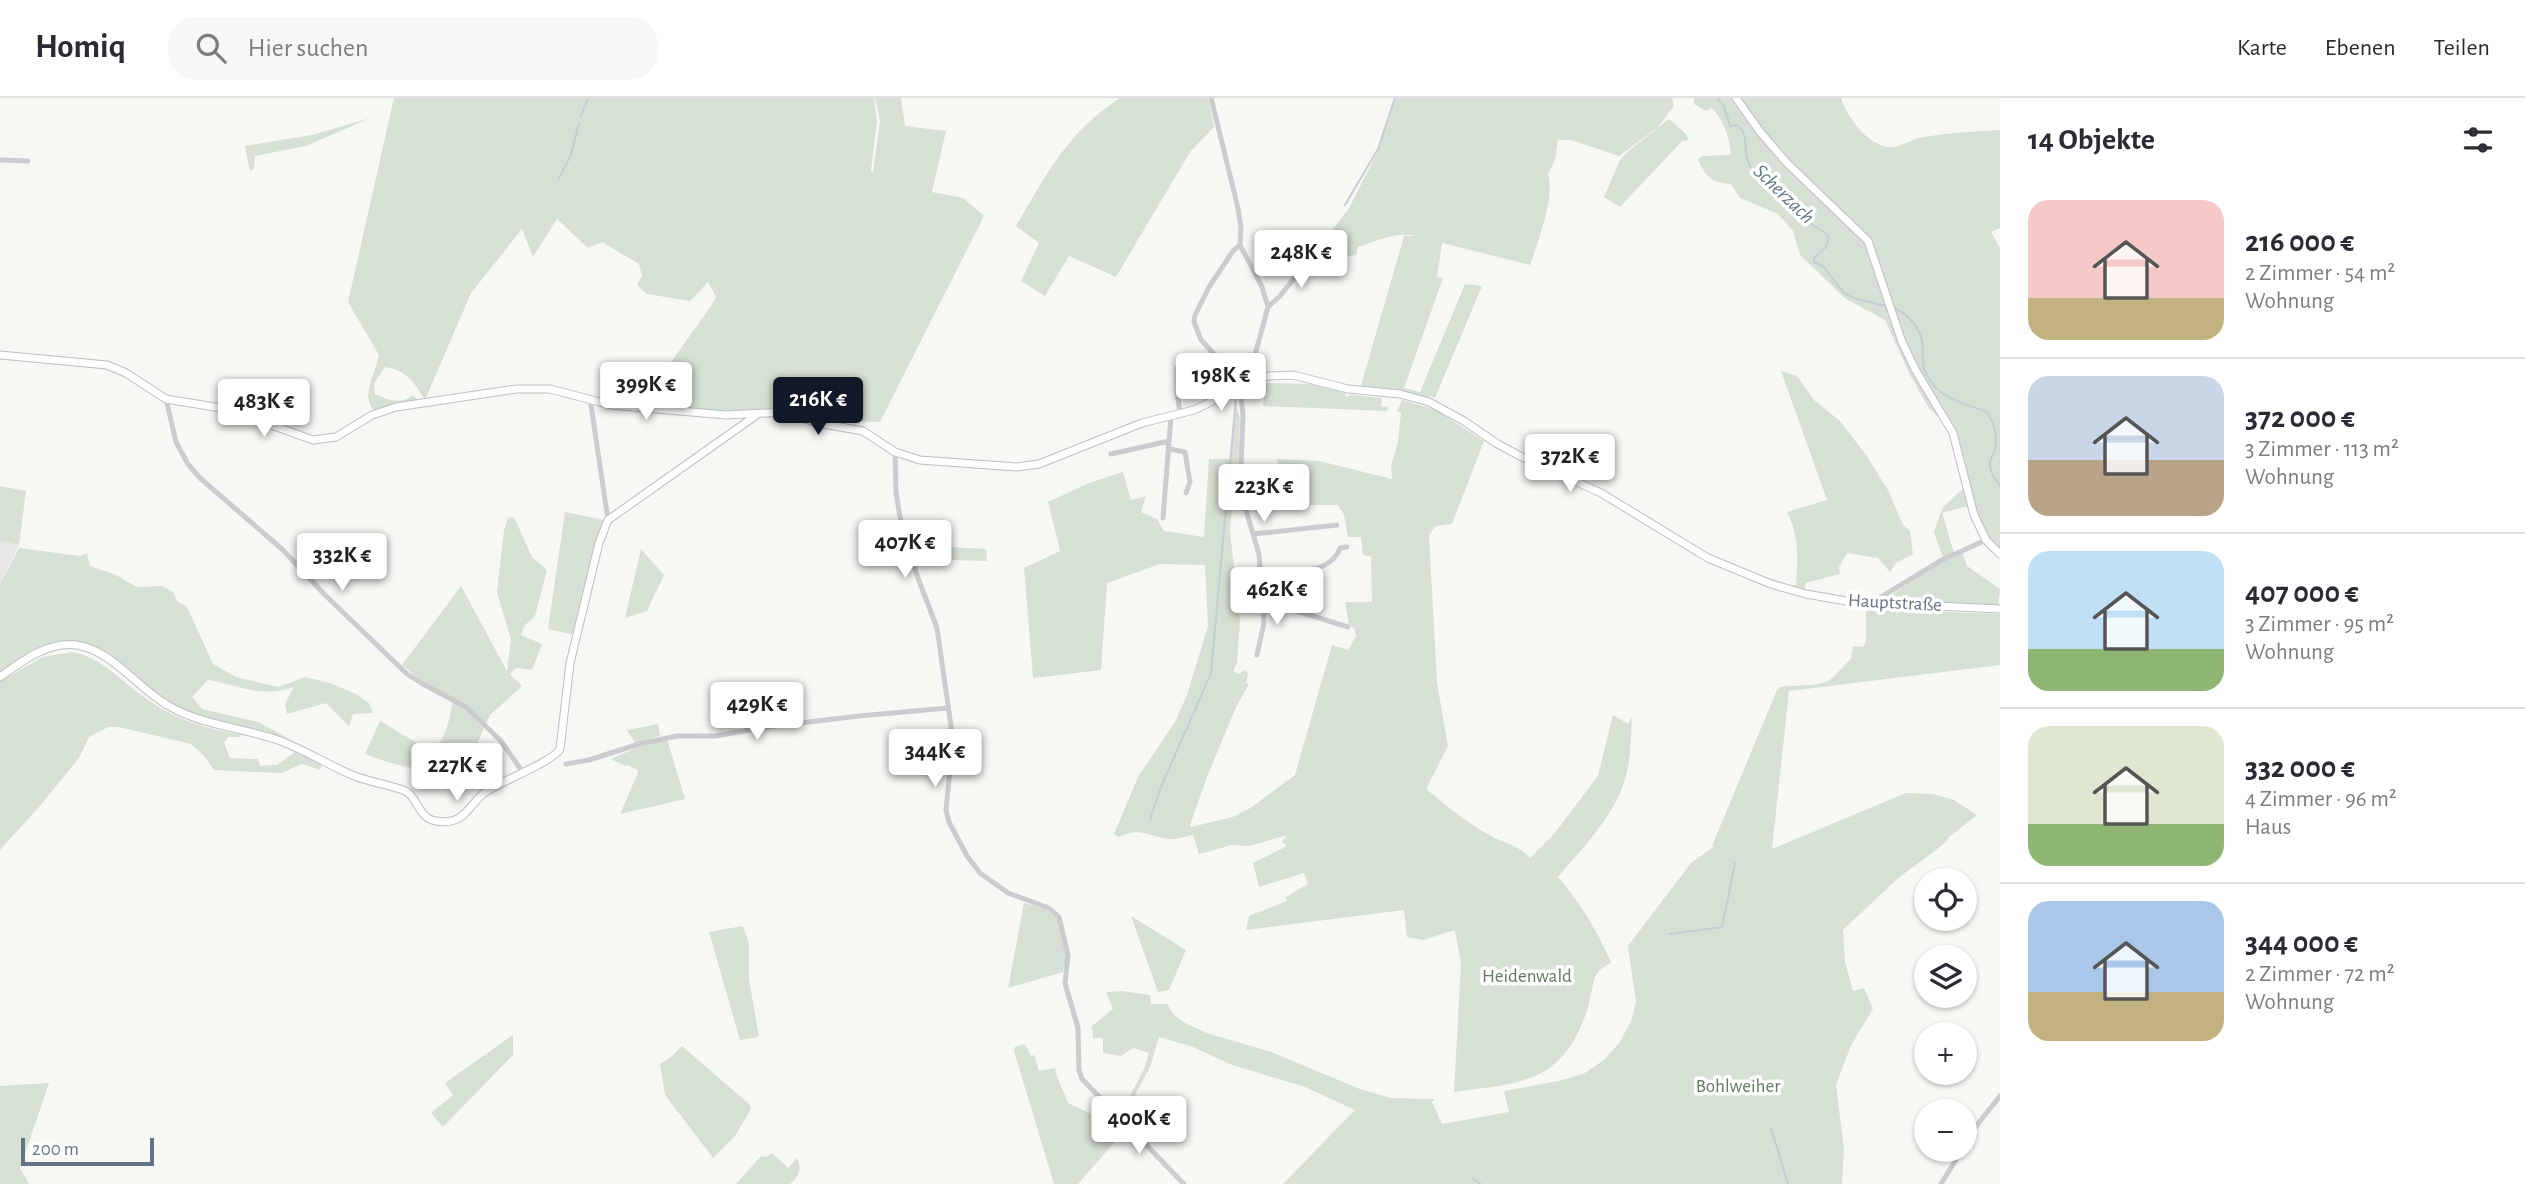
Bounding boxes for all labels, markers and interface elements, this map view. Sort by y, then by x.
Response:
search box [168,17,658,80]
icon: search [192,29,230,67]
text: Homiq [35,31,126,64]
text: Hier suchen [248,35,368,61]
text: Karte [2237,36,2287,60]
text: Ebenen [2325,36,2396,60]
text: Teilen [2434,36,2490,60]
icon: filters [2459,121,2497,159]
text: 14 Objekte [2028,125,2155,155]
water label: Scherzach [1750,160,1818,228]
text: 216 000 € [2245,227,2354,257]
icon: home [2084,228,2168,312]
pin: 248K € [1244,230,1358,290]
text: 248K € [1270,241,1332,264]
text: 2 Zimmer · 54 m² [2245,262,2395,285]
text: Wohnung [2245,290,2334,313]
pin: 198K € [1164,354,1278,413]
pin: 399K € [589,362,703,422]
text: 198K € [1192,364,1250,387]
text: 399K € [616,373,676,396]
pin: 216K € [761,378,875,437]
pin: 483K € [207,380,321,439]
text: 216K € [789,388,847,411]
text: 483K € [234,390,294,413]
text: 372 000 € [2245,403,2355,433]
icon: home [2084,404,2168,488]
pin: 372K € [1513,434,1627,494]
text: 3 Zimmer · 113 m² [2245,438,2399,461]
text: 372K € [1541,445,1599,468]
pin: 223K € [1207,464,1321,524]
text: Wohnung [2245,466,2334,489]
text: 223K € [1234,475,1294,498]
pin: 407K € [848,520,962,580]
text: 407K € [874,531,936,554]
pin: 332K € [285,533,399,593]
text: 332K € [313,544,371,567]
pin: 462K € [1220,568,1334,627]
text: 462K € [1246,578,1308,601]
text: 407 000 € [2245,578,2359,608]
icon: home [2084,579,2168,663]
street label: Hauptstraße [1848,591,1942,615]
text: 3 Zimmer · 95 m² [2245,613,2394,636]
text: Wohnung [2245,641,2334,664]
pin: 429K € [700,682,814,742]
text: 429K € [726,693,788,716]
pin: 344K € [878,730,992,789]
text: 344K € [905,740,965,763]
pin: 227K € [400,744,514,803]
text: 332 000 € [2245,753,2355,783]
text: 227K € [427,754,487,777]
icon: home [2084,754,2168,838]
text: 4 Zimmer · 96 m² [2245,788,2397,811]
text: Haus [2245,816,2291,839]
map controls [1914,868,1977,1162]
button: locate [1914,868,1977,931]
text: 344 000 € [2245,928,2358,958]
icon: home [2084,929,2168,1013]
button: layers [1914,945,1977,1008]
text: 2 Zimmer · 72 m² [2245,963,2395,986]
park label: Heidenwald [1482,967,1572,986]
text: Wohnung [2245,991,2334,1014]
button: + [1914,1022,1977,1085]
park label: Bohlweiher [1696,1077,1780,1096]
pin: 400K € [1082,1096,1196,1156]
button: − [1914,1099,1977,1162]
text: 400K € [1107,1107,1171,1130]
scale bar [21,1135,154,1167]
text: 200 m [32,1140,79,1159]

